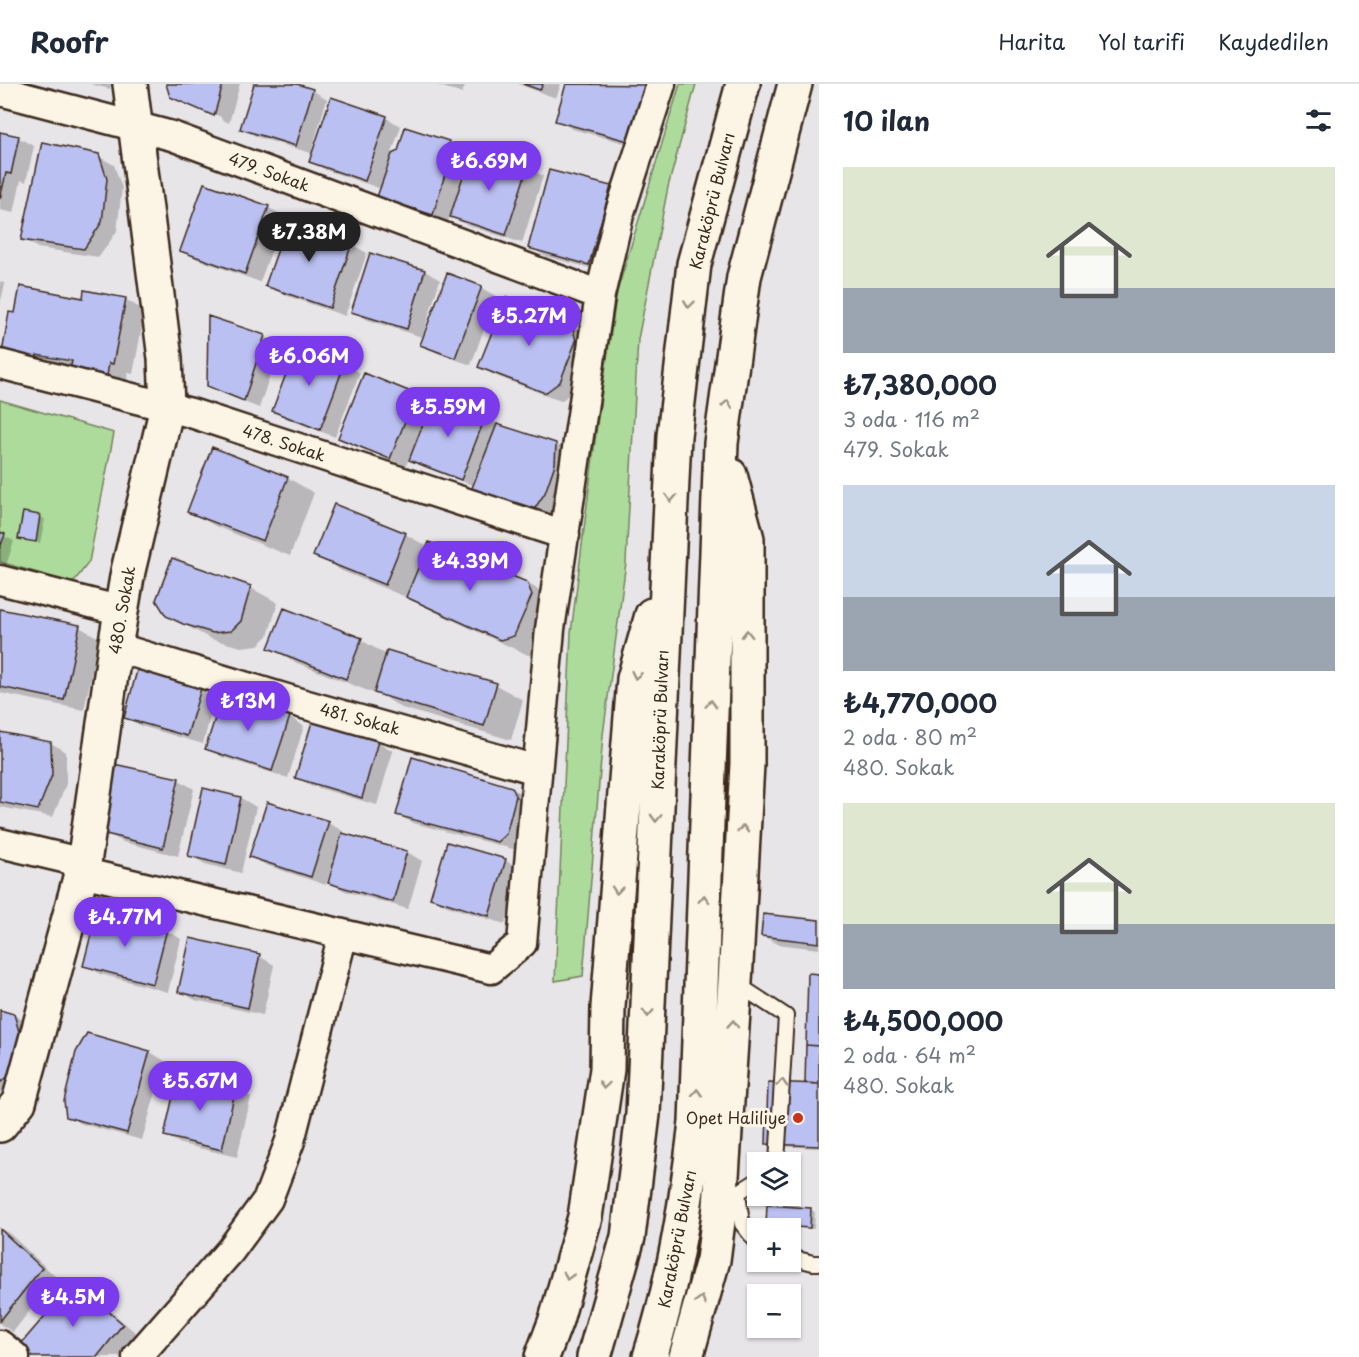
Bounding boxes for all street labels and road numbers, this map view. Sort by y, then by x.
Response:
street label: Karaköprü Bulvarı [682,130,740,272]
street label: 479. Sokak [225,145,313,197]
street label: 478. Sokak [240,417,329,467]
street label: 480. Sokak [101,564,141,656]
street label: Karaköprü Bulvarı [645,649,673,791]
street label: 481. Sokak [317,696,403,740]
street label: Karaköprü Bulvarı [651,1168,701,1310]

